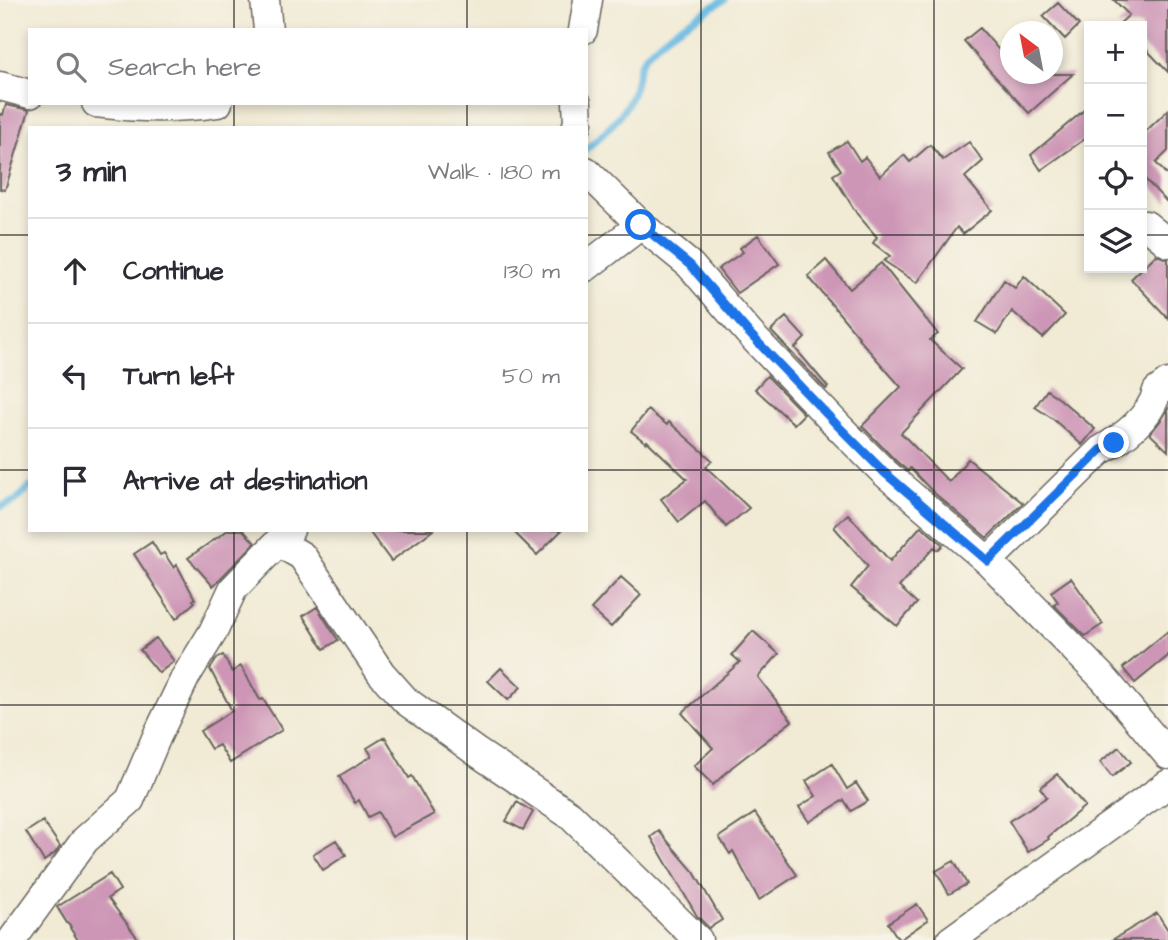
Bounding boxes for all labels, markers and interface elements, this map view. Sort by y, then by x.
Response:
north arrow [1000,21,1063,84]
map controls [1084,21,1147,273]
button: + [1084,21,1147,84]
search box [28,28,588,105]
icon: search [52,48,90,86]
text: Search here [108,49,261,85]
button: − [1084,84,1147,147]
button: locate [1084,147,1147,210]
text: 3 min [56,151,126,193]
text: Walk · 180 m [428,156,560,188]
route start [625,209,656,240]
button: layers [1084,210,1147,273]
icon: ahead [56,252,94,290]
text: Continue [123,253,224,289]
text: 130 m [504,255,560,287]
icon: left [56,357,94,395]
text: Turn left [123,358,234,394]
text: 50 m [502,360,560,392]
route end [1098,427,1129,458]
icon: arrive [56,462,94,500]
text: Arrive at destination [123,463,368,499]

